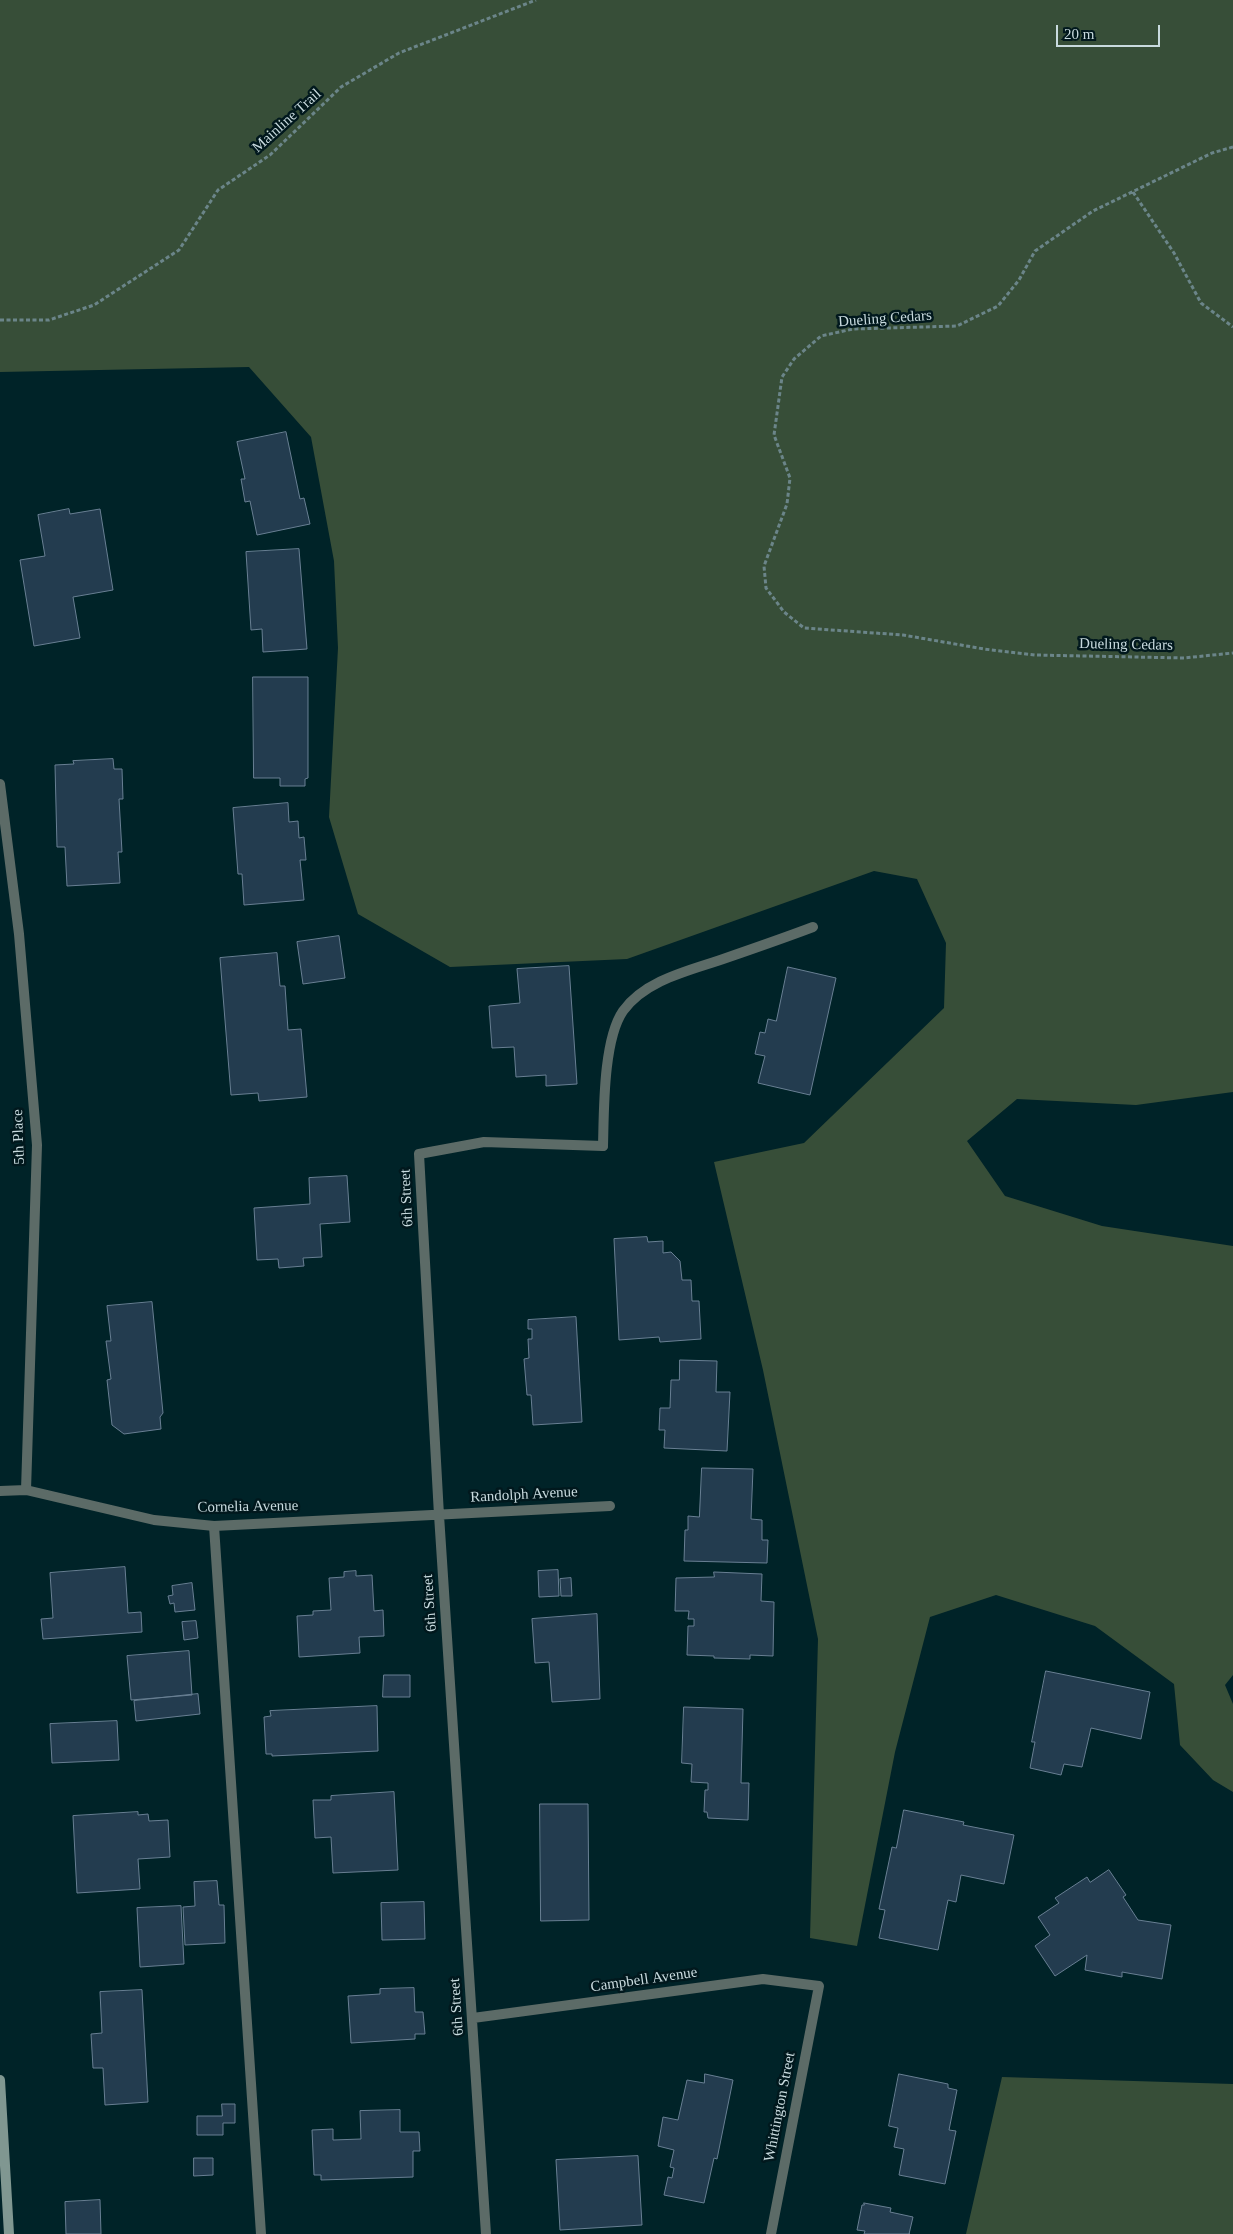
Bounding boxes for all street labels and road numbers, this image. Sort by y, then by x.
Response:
street label: Mainline Trail [249,85,325,157]
street label: Dueling Cedars [838,307,932,331]
street label: Dueling Cedars [1079,635,1173,655]
street label: 5th Place [9,1109,29,1165]
street label: 6th Street [396,1169,418,1227]
street label: Randolph Avenue [470,1483,578,1507]
street label: Cornelia Avenue [197,1497,299,1517]
street label: 6th Street [419,1573,441,1633]
street label: Campbell Avenue [589,1964,699,1996]
street label: 6th Street [446,1977,468,2037]
street label: Whittington Street [761,2051,799,2163]

